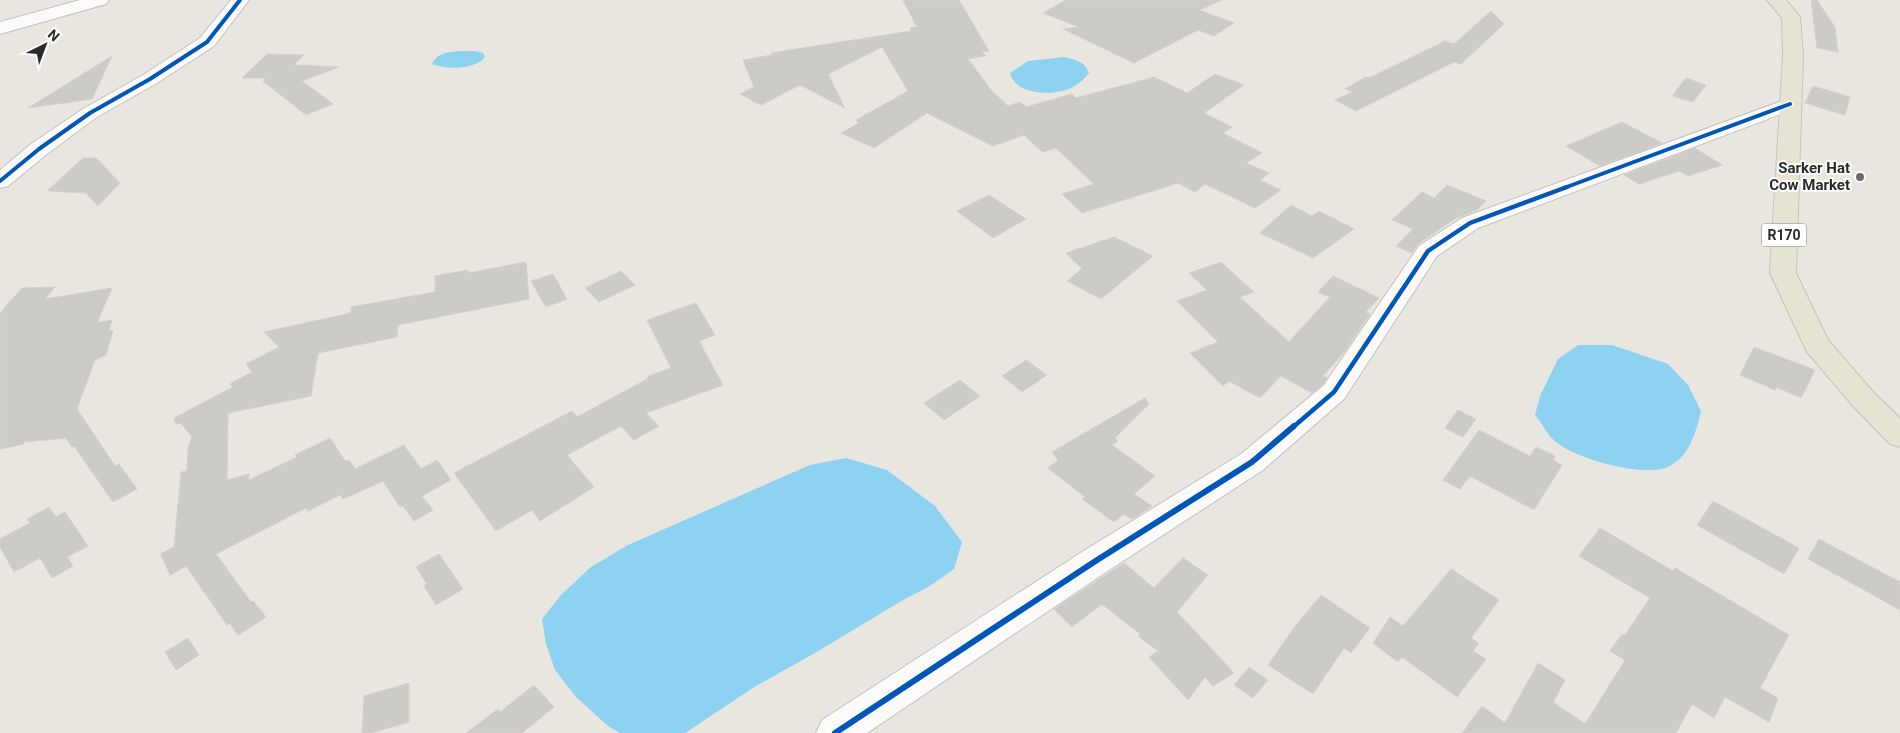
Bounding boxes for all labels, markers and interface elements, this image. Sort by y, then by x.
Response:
north arrow [20,20,70,70]
text: N [45,26,63,45]
place label: Sarker Hat Cow Market [1769,159,1850,194]
marker: Sarker Hat Cow Market [1854,171,1866,183]
road number: R170 [1762,224,1806,246]

